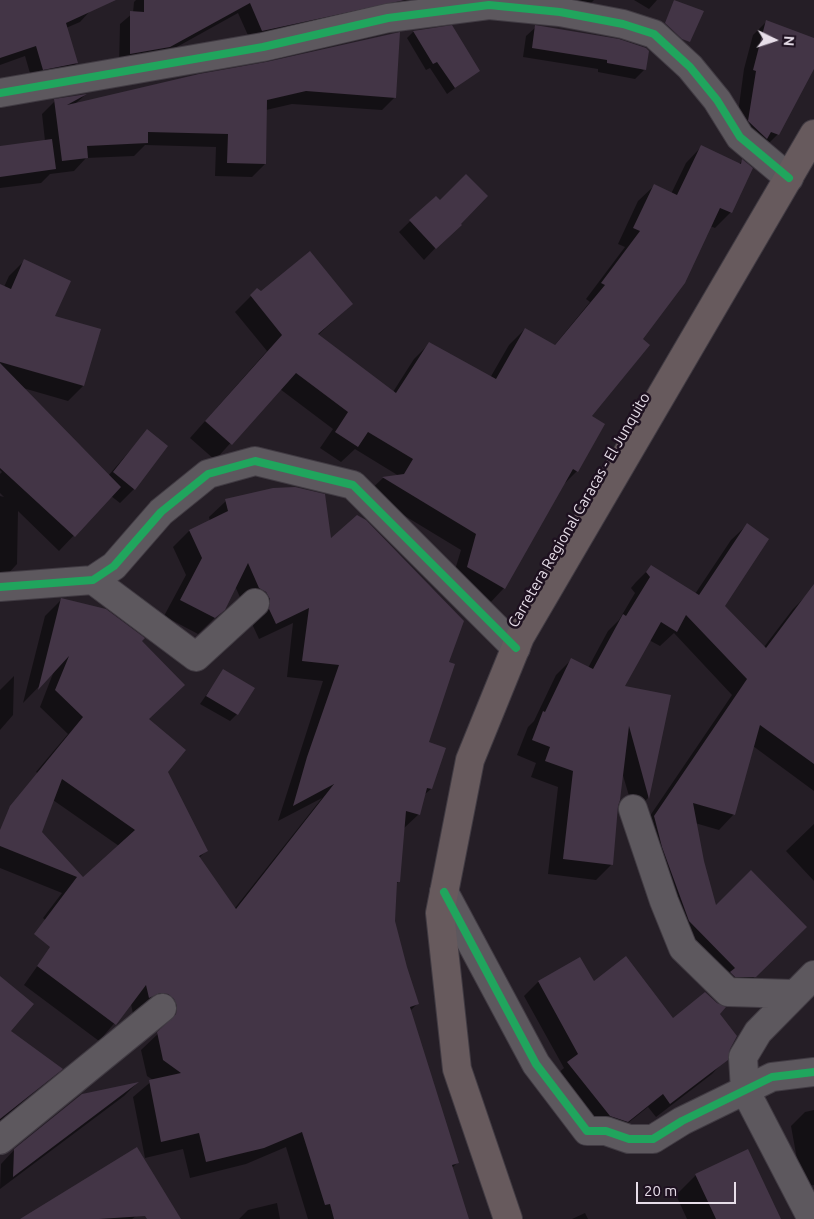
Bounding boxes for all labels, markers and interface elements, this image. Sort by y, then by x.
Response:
north arrow [749,15,799,65]
text: N [781,35,797,47]
street label: Carretera Regional Caracas - El Junquito [504,389,654,631]
scale bar [639,1172,739,1204]
text: 20 m [644,1182,677,1199]

